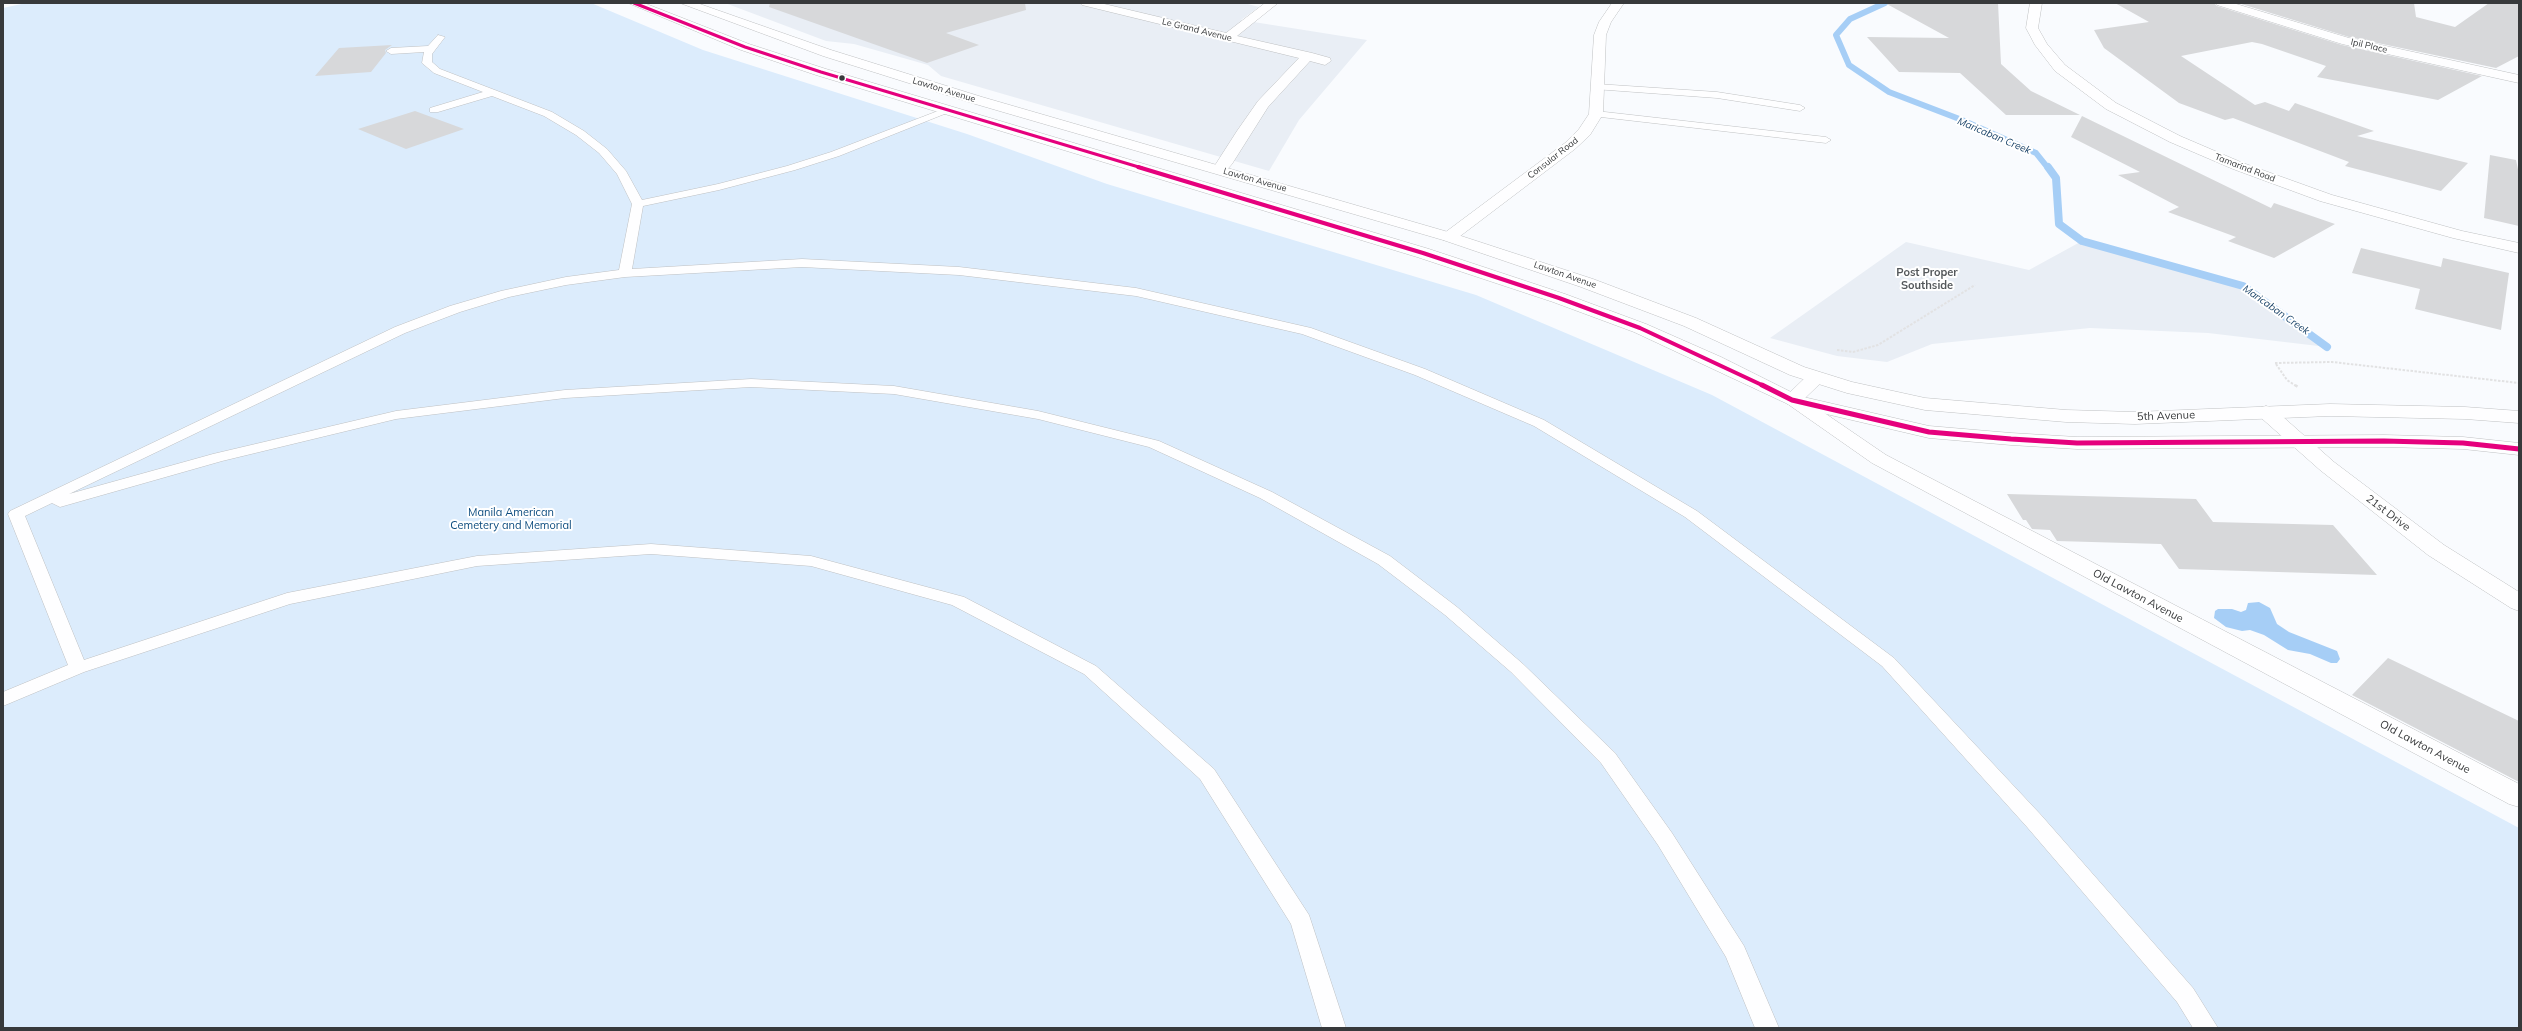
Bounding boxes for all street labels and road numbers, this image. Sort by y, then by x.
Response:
street label: Le Grand Avenue [1161,16,1233,44]
street label: Ipil Place [2350,37,2388,55]
street label: Lawton Avenue [911,75,977,105]
street label: Consular Road [1526,135,1580,181]
street label: Tamarind Road [2213,152,2277,184]
street label: Lawton Avenue [1222,166,1288,194]
street label: Lawton Avenue [1532,259,1598,291]
street label: 5th Avenue [2137,408,2195,424]
street label: 21st Drive [2363,492,2413,534]
street label: Old Lawton Avenue [2091,567,2185,625]
street label: Old Lawton Avenue [2378,718,2472,776]

